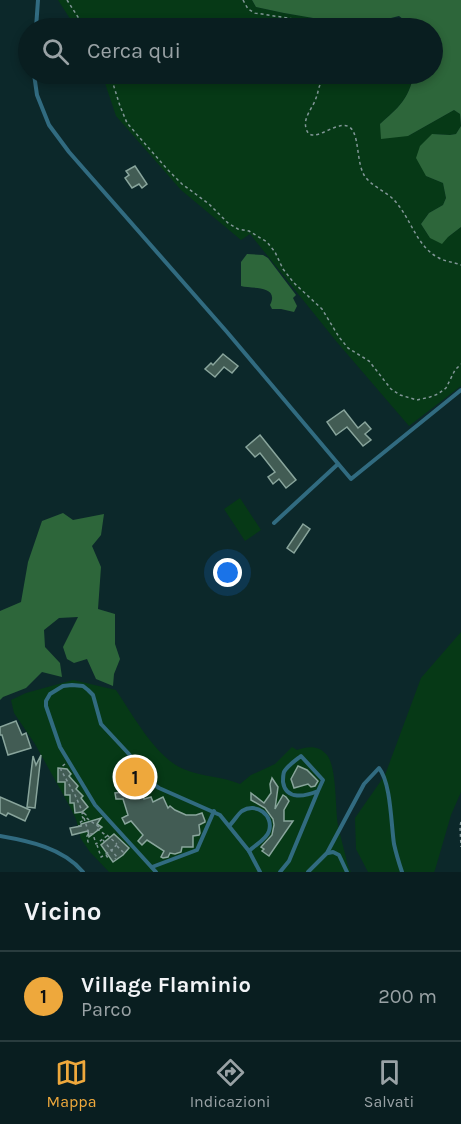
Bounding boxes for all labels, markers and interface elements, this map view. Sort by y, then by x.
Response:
search box [18,18,443,84]
icon: search [39,35,72,68]
text: Cerca qui [87,38,181,64]
your location [213,558,242,587]
pin: 1 [116,754,154,800]
text: Vicino [24,896,101,927]
text: Village Flaminio [81,972,251,998]
text: 1 [40,985,47,1008]
text: 200 m [378,985,437,1008]
text: Parco [81,998,132,1021]
tab: Mappa [47,1056,96,1111]
tab: Indicazioni [190,1056,271,1111]
tab: Salvati [364,1056,414,1111]

